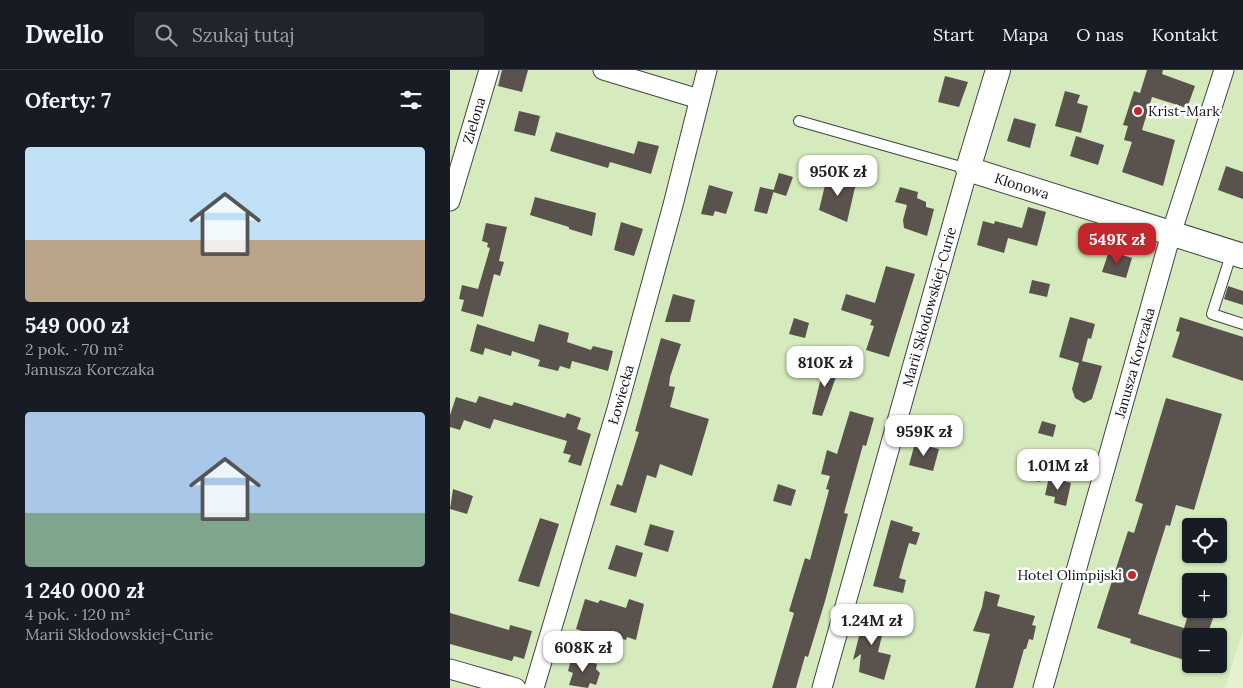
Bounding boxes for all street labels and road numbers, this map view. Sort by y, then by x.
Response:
street label: Zielona [459,95,489,146]
street label: Klonowa [992,169,1052,203]
street label: Marii Skłodowskiej-Curie [898,224,960,389]
street label: Janusza Korczaka [1110,305,1159,421]
street label: Łowiecka [604,363,638,427]

